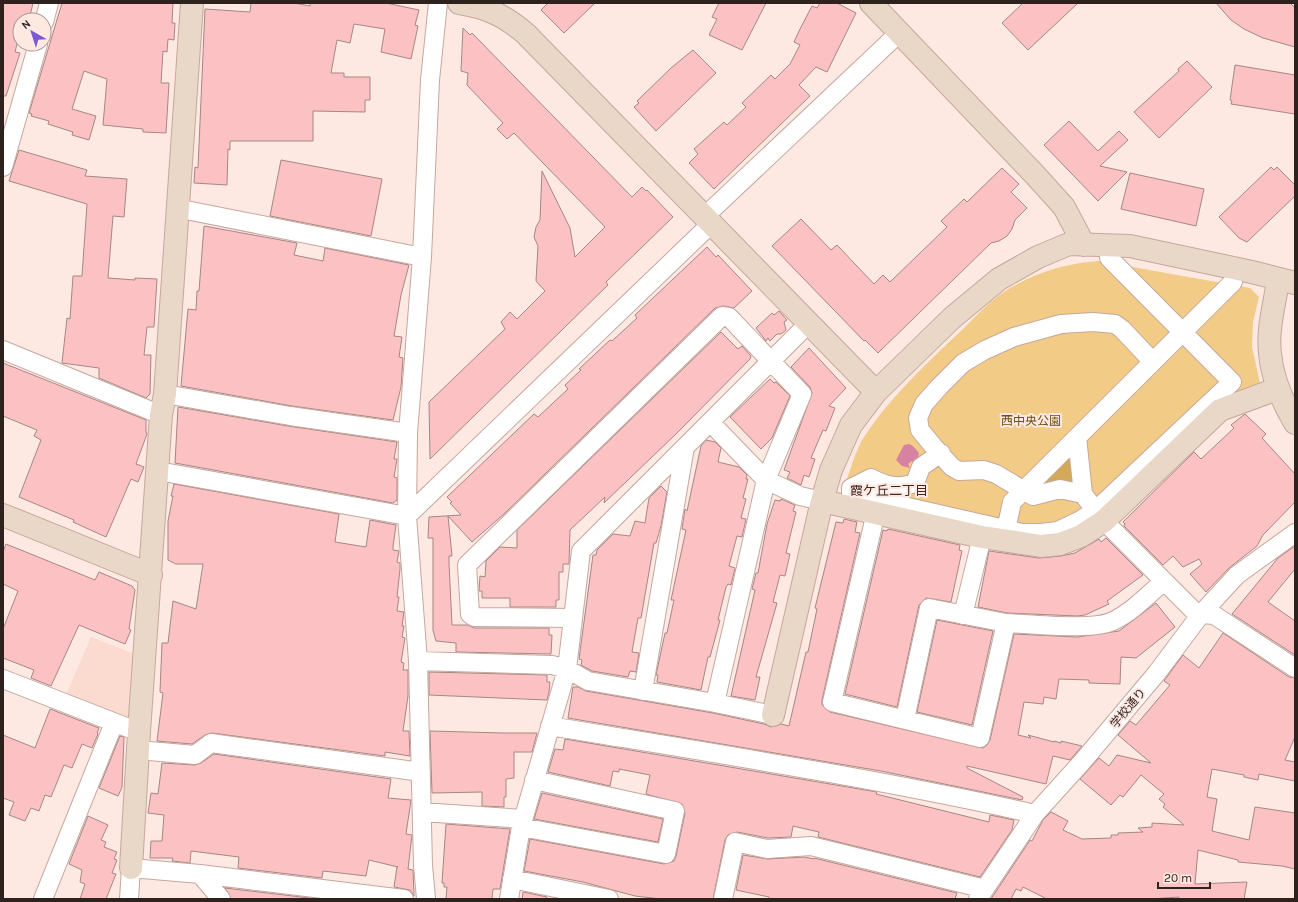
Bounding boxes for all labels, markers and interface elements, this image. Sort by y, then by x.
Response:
north arrow [12,12,52,52]
text: N [19,17,33,32]
park label: 西中央公園 [1001,414,1061,428]
district label: 霞ケ丘二丁目 [850,483,928,498]
street label: 学校通り [1107,685,1149,731]
scale bar [1158,864,1210,890]
text: 20 m [1164,871,1192,885]

